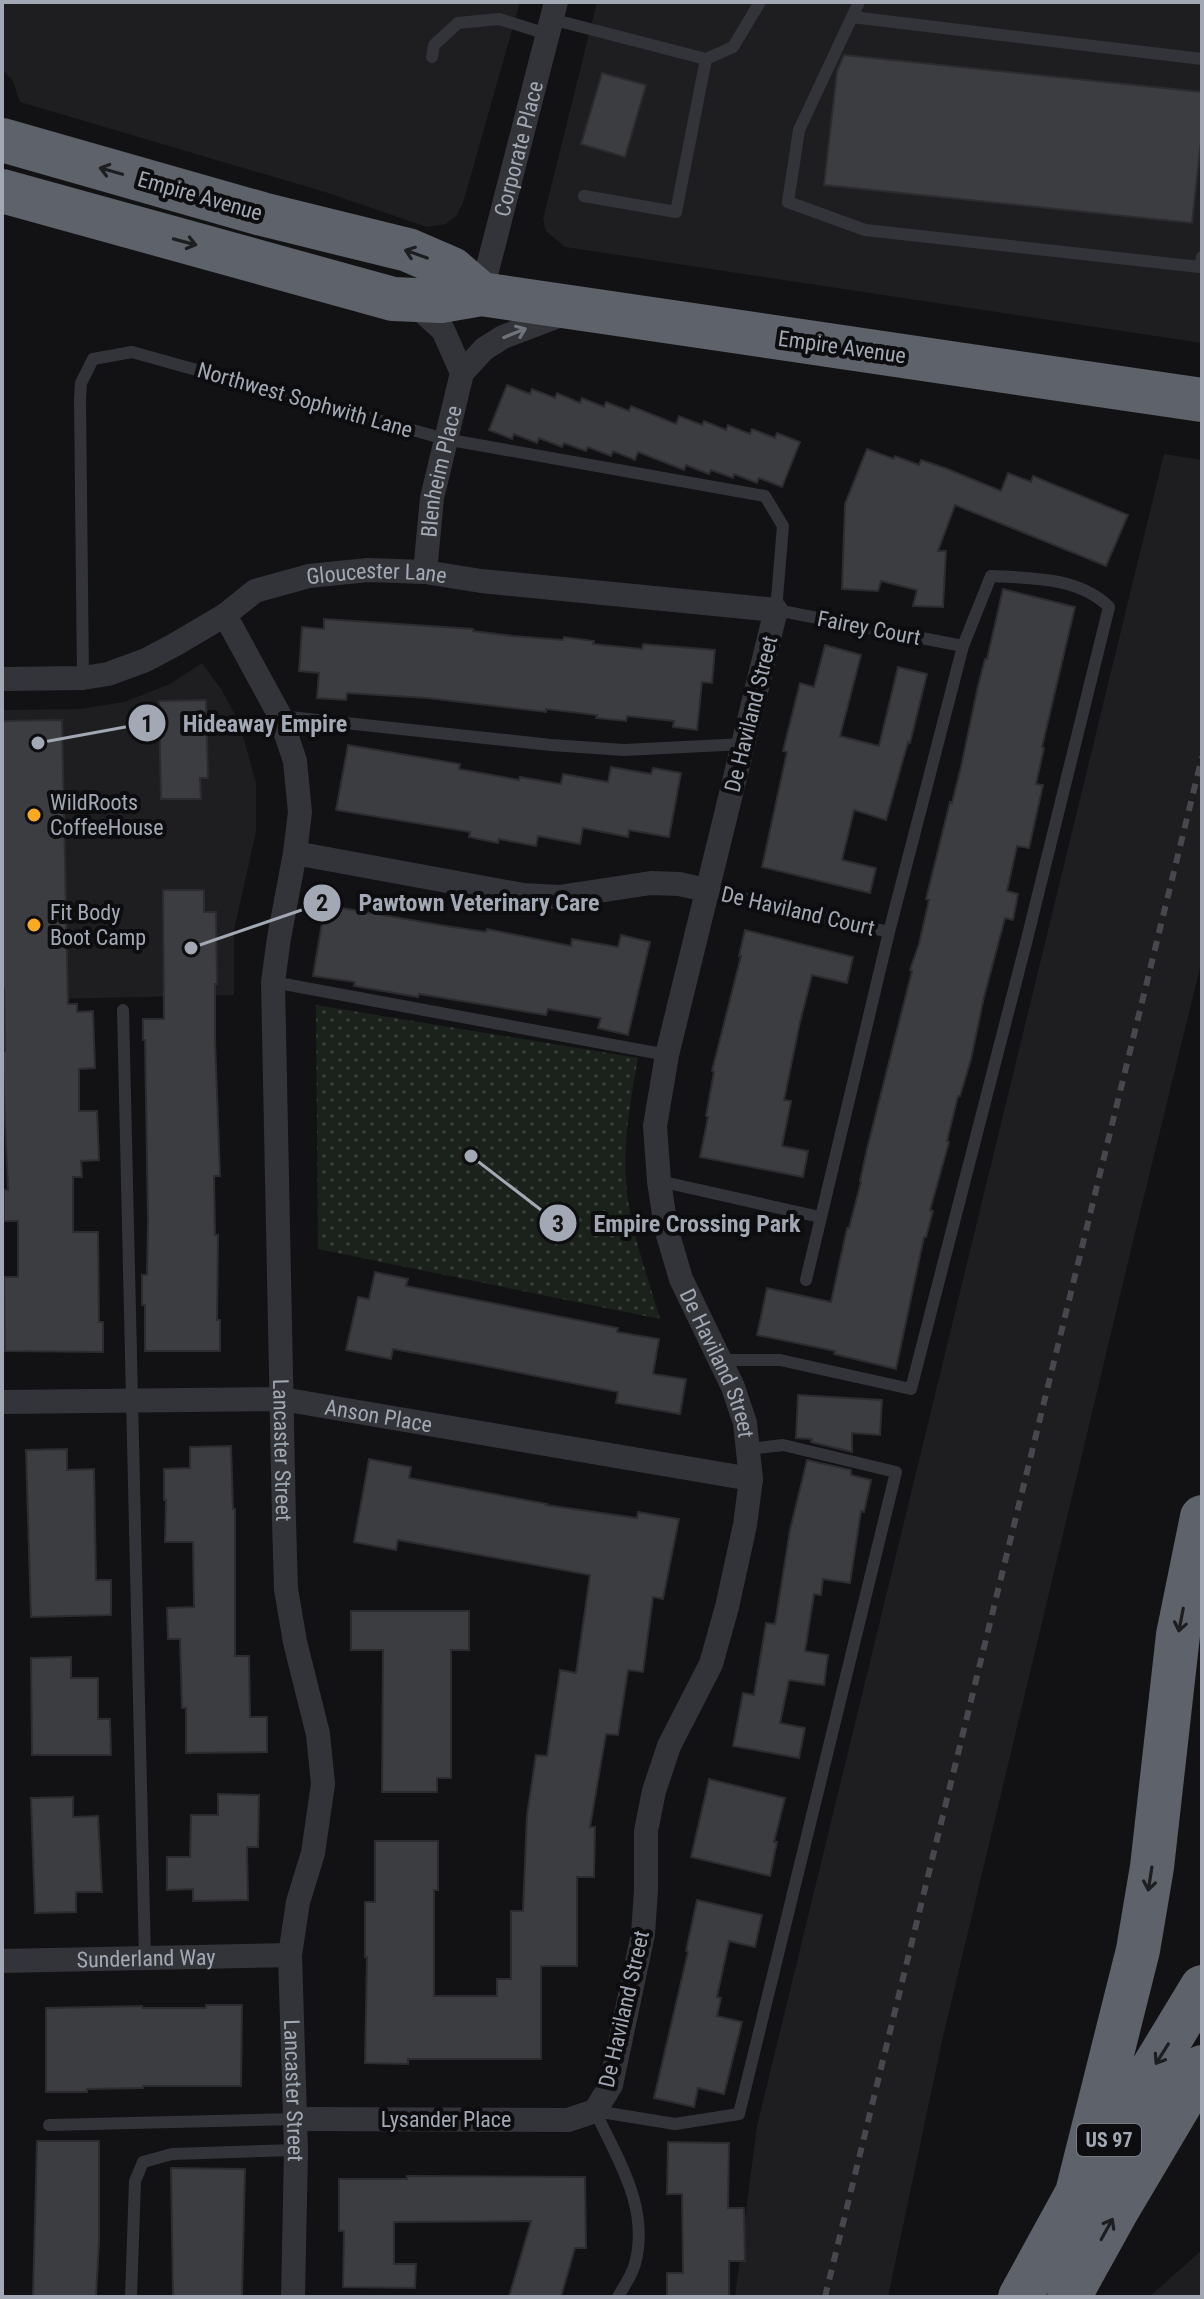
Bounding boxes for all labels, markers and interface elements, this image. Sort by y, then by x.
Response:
street label: Corporate Place [489,78,548,219]
one-way arrow [98,163,124,178]
street label: Empire Avenue [135,166,265,226]
one-way arrow [171,236,197,251]
one-way arrow [404,246,428,260]
one-way arrow [502,325,527,339]
street label: Empire Avenue [777,326,907,368]
street label: Northwest Sophwith Lane [195,357,415,443]
street label: Blenheim Place [416,403,466,538]
street label: Gloucester Lane [305,557,449,589]
street label: Fairey Court [815,606,923,650]
street label: De Haviland Street [719,633,783,795]
callout: Hideaway Empire [127,699,363,747]
text: 1 [141,710,153,738]
text: Hideaway Empire [183,710,347,738]
place label: WildRoots CoffeeHouse [50,790,163,840]
marker: WildRoots CoffeeHouse [25,806,43,824]
callout: Pawtown Veterinary Care [302,879,615,927]
street label: De Haviland Court [719,881,877,941]
text: 2 [316,889,328,917]
text: Pawtown Veterinary Care [359,889,599,917]
place label: Fit Body Boot Camp [50,900,146,950]
marker: Fit Body Boot Camp [25,916,43,934]
callout: Empire Crossing Park [538,1199,816,1247]
text: 3 [552,1210,564,1238]
text: Empire Crossing Park [594,1210,801,1238]
street label: De Haviland Street [675,1285,759,1439]
street label: Lancaster Street [269,1378,297,1522]
street label: Anson Place [323,1394,434,1437]
one-way arrow [1173,1607,1188,1633]
one-way arrow [1142,1865,1157,1891]
street label: De Haviland Street [594,1928,654,2090]
street label: Sunderland Way [76,1944,216,1972]
street label: Lancaster Street [279,2019,309,2162]
one-way arrow [1154,2042,1170,2065]
street label: Lysander Place [381,2107,511,2132]
road number: US 97 [1077,2124,1141,2156]
one-way arrow [1099,2217,1115,2241]

